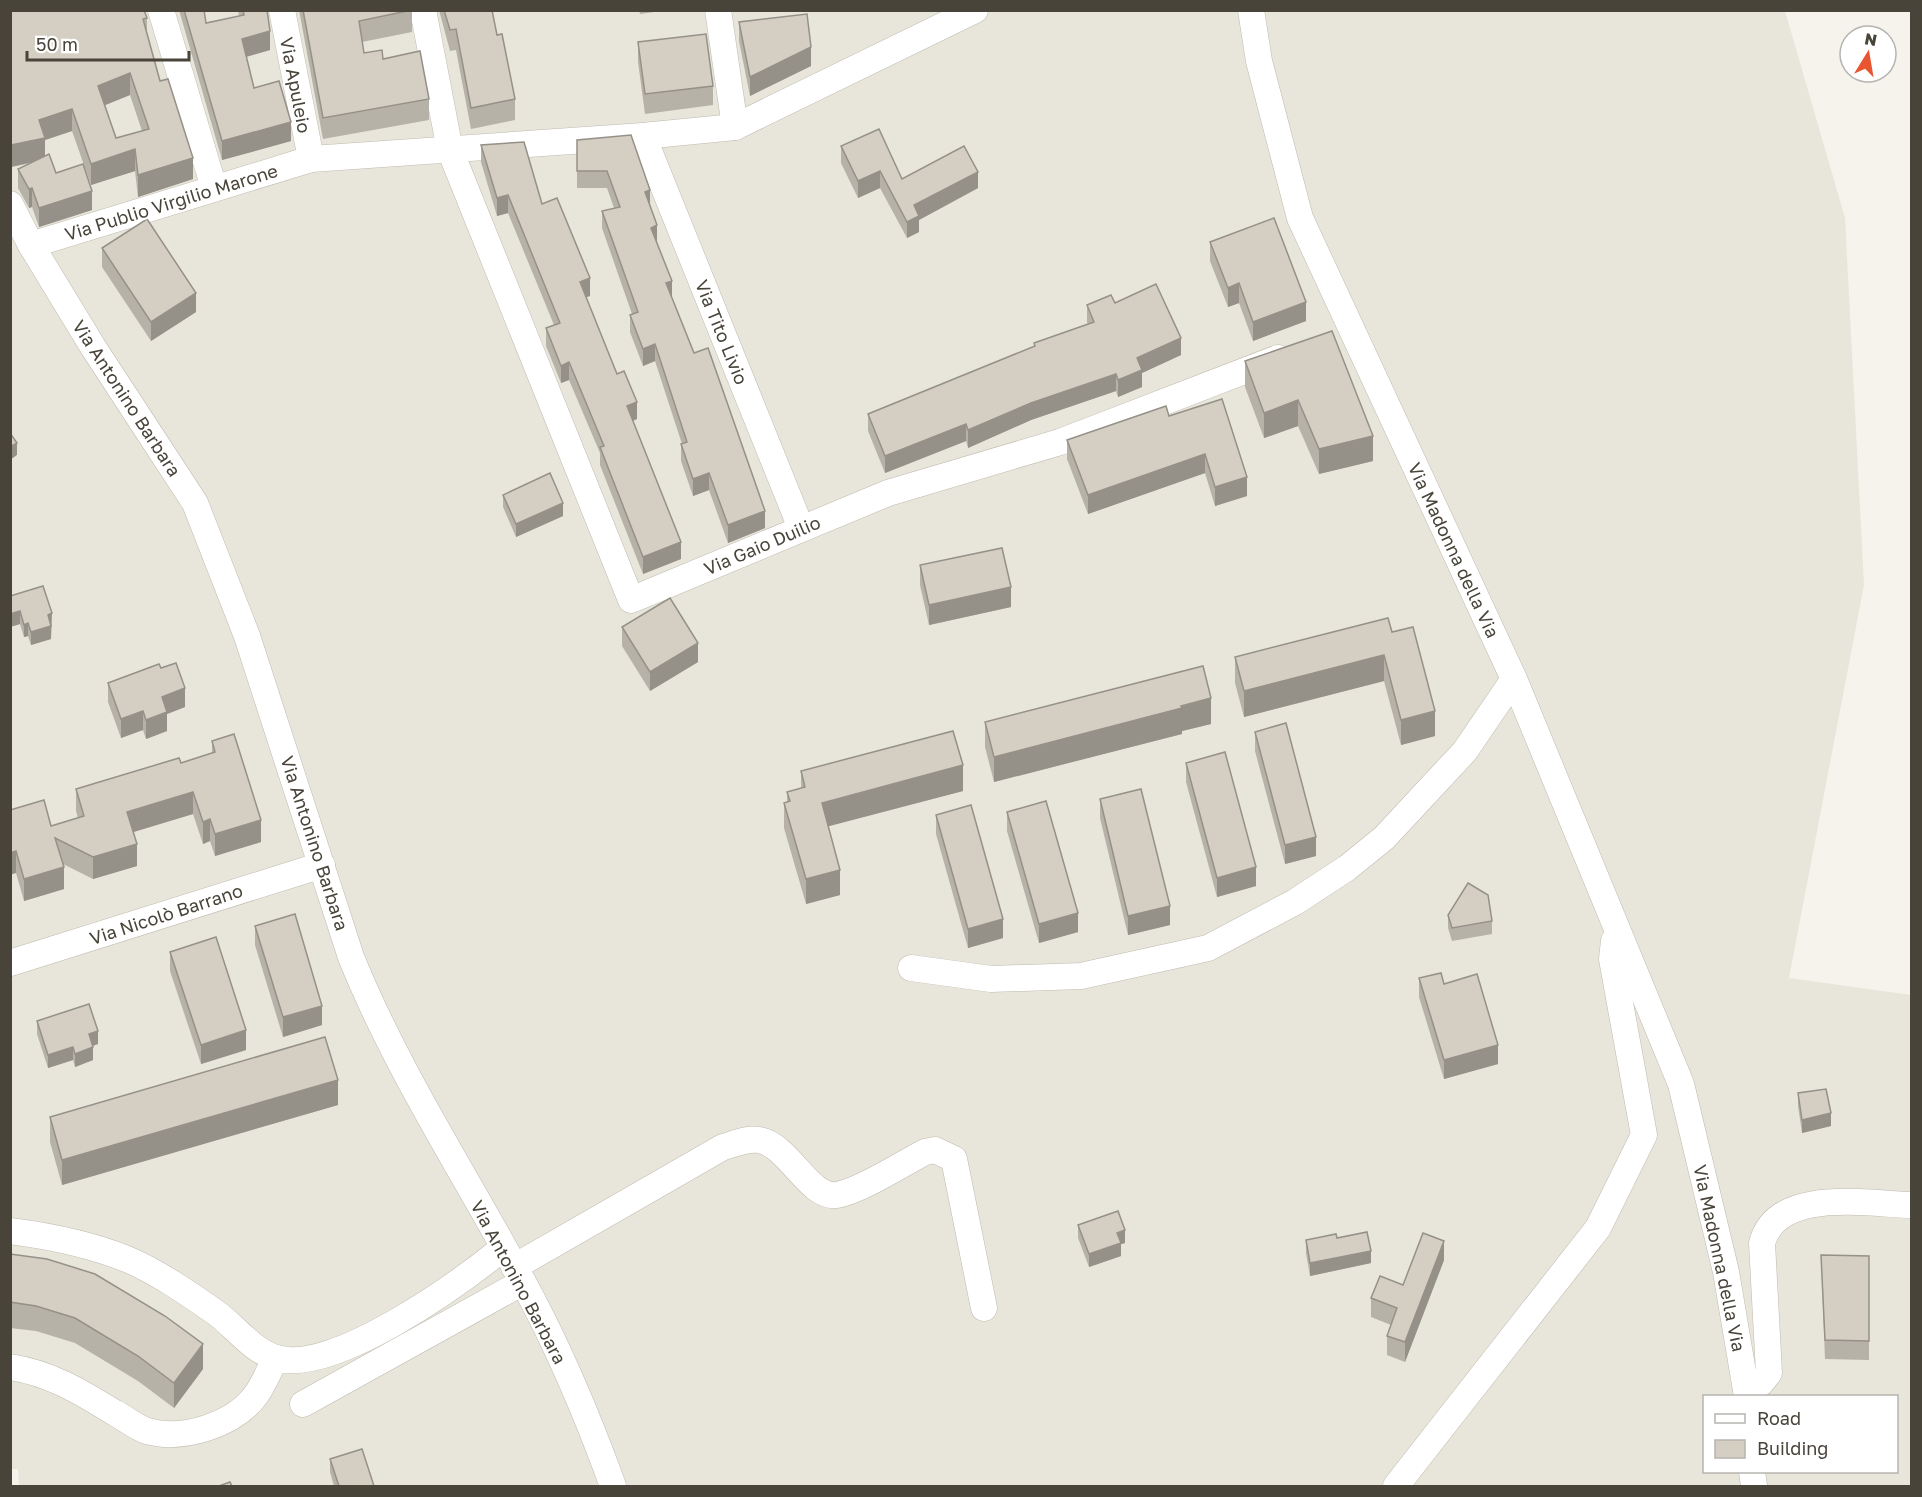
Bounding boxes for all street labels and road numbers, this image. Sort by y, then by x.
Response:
street label: Via Apuleio [276,35,316,135]
street label: Via Publio Virgilio Marone [62,159,280,245]
street label: Via Tito Livio [691,277,753,387]
street label: Via Antonino Barbara [68,316,186,480]
street label: Via Madonna della Via [1404,459,1504,641]
street label: Via Gaio Duilio [701,511,823,579]
street label: Via Antonino Barbara [276,753,354,933]
street label: Via Nicolò Barrano [87,879,245,949]
street label: Via Madonna della Via [1689,1162,1751,1354]
street label: Via Antonino Barbara [466,1196,572,1368]

